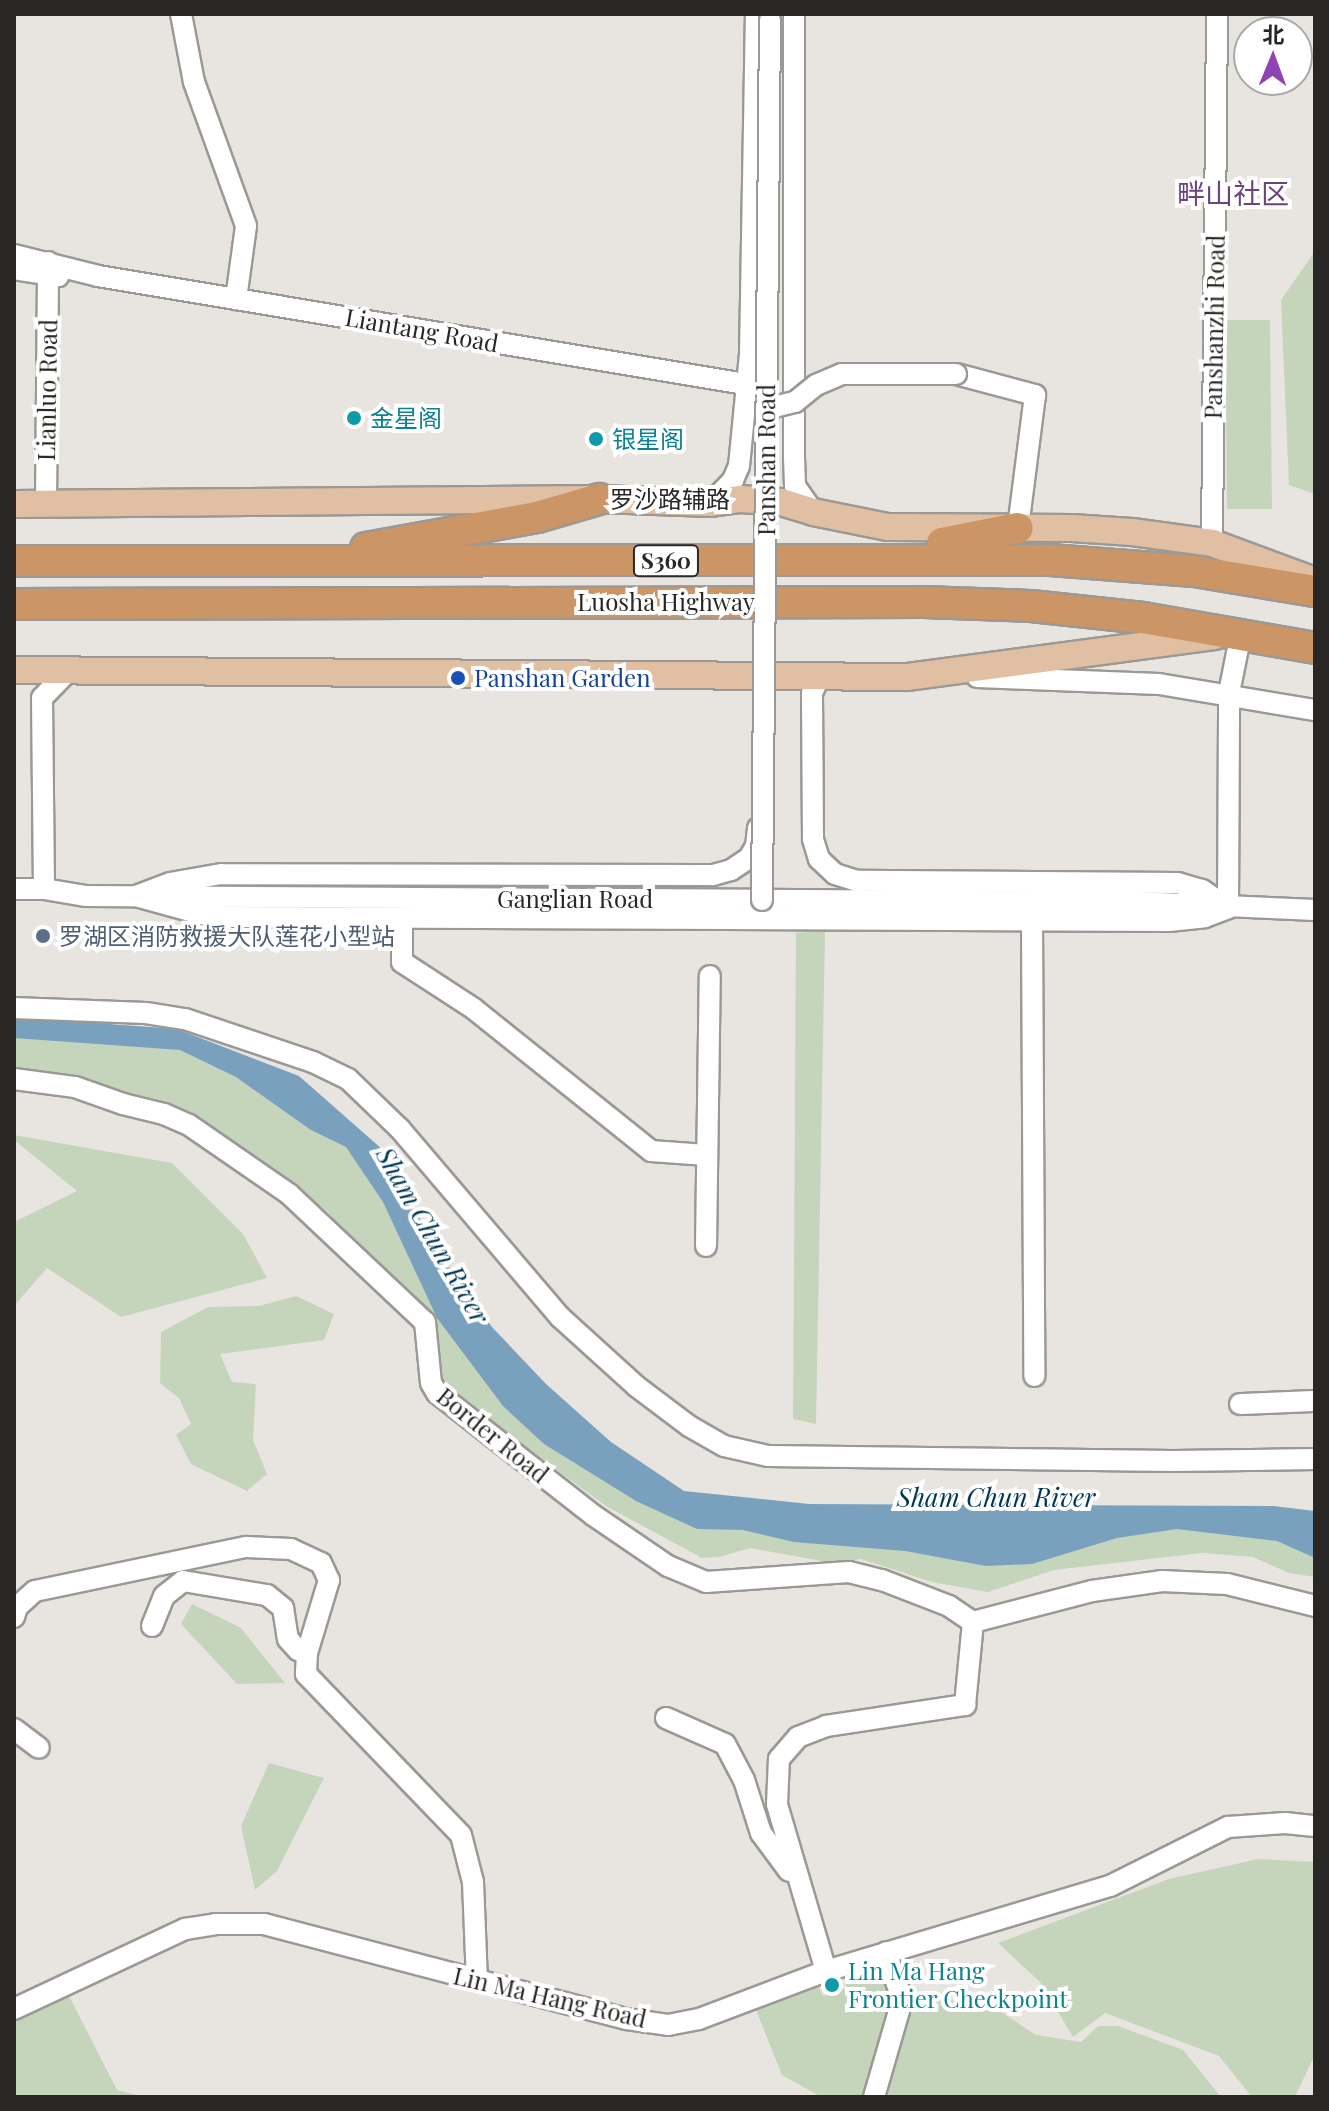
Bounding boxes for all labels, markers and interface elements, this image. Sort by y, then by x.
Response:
north arrow [1233,16,1313,96]
text: 北 [1262,19,1285,49]
district label: 畔山社区 [1177,176,1289,210]
street label: Panshanzhi Road [1198,235,1230,419]
street label: Liantang Road [343,302,501,358]
street label: Lianluo Road [31,319,63,461]
street label: Panshan Road [752,384,780,536]
place label: 金星阁 [370,404,442,432]
marker: 金星阁 [345,409,363,427]
place label: 银星阁 [612,425,684,453]
marker: 银星阁 [587,430,605,448]
street label: 罗沙路辅路 [610,485,730,513]
road number: S360 [632,543,700,579]
street label: Luosha Highway [577,588,755,616]
place label: Panshan Garden [474,664,651,692]
marker: Panshan Garden [449,669,467,687]
street label: Ganglian Road [497,885,653,913]
place label: 罗湖区消防救援大队莲花小型站 [59,922,395,950]
marker: 罗湖区消防救援大队莲花小型站 [34,927,52,945]
water label: Sham Chun River [370,1141,496,1329]
street label: Border Road [431,1381,555,1489]
water label: Sham Chun River [897,1481,1095,1513]
place label: Lin Ma Hang Frontier Checkpoint [848,1957,1068,2013]
street label: Lin Ma Hang Road [451,1961,649,2033]
marker: Lin Ma Hang Frontier Checkpoint [823,1976,841,1994]

